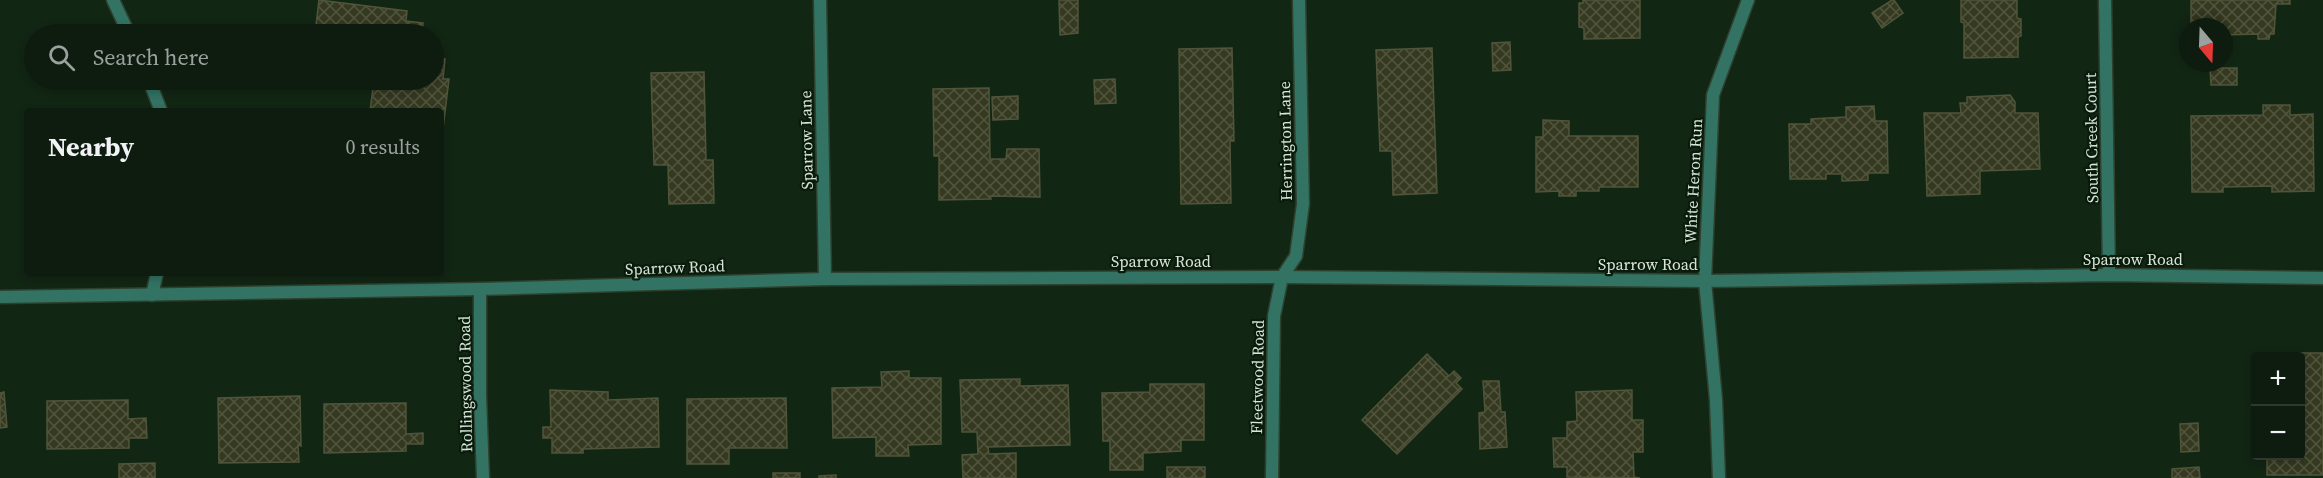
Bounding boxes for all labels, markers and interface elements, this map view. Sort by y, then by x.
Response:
north arrow [2179,18,2233,72]
search box [24,24,444,90]
icon: search [45,41,78,74]
text: Search here [93,42,209,72]
street label: South Creek Court [2079,72,2103,203]
street label: Herrington Lane [1273,81,1297,201]
street label: Sparrow Lane [794,90,818,190]
street label: White Heron Run [1679,118,1707,244]
text: Nearby [48,129,134,165]
text: 0 results [345,133,420,161]
street label: Sparrow Road [2083,248,2183,270]
street label: Sparrow Road [1111,250,1211,272]
street label: Sparrow Road [1598,253,1698,275]
street label: Sparrow Road [625,254,725,280]
street label: Rollingswood Road [453,315,477,453]
street label: Fleetwood Road [1245,320,1269,434]
map controls [2251,352,2305,460]
button: + [2251,352,2305,406]
button: − [2251,406,2305,460]

